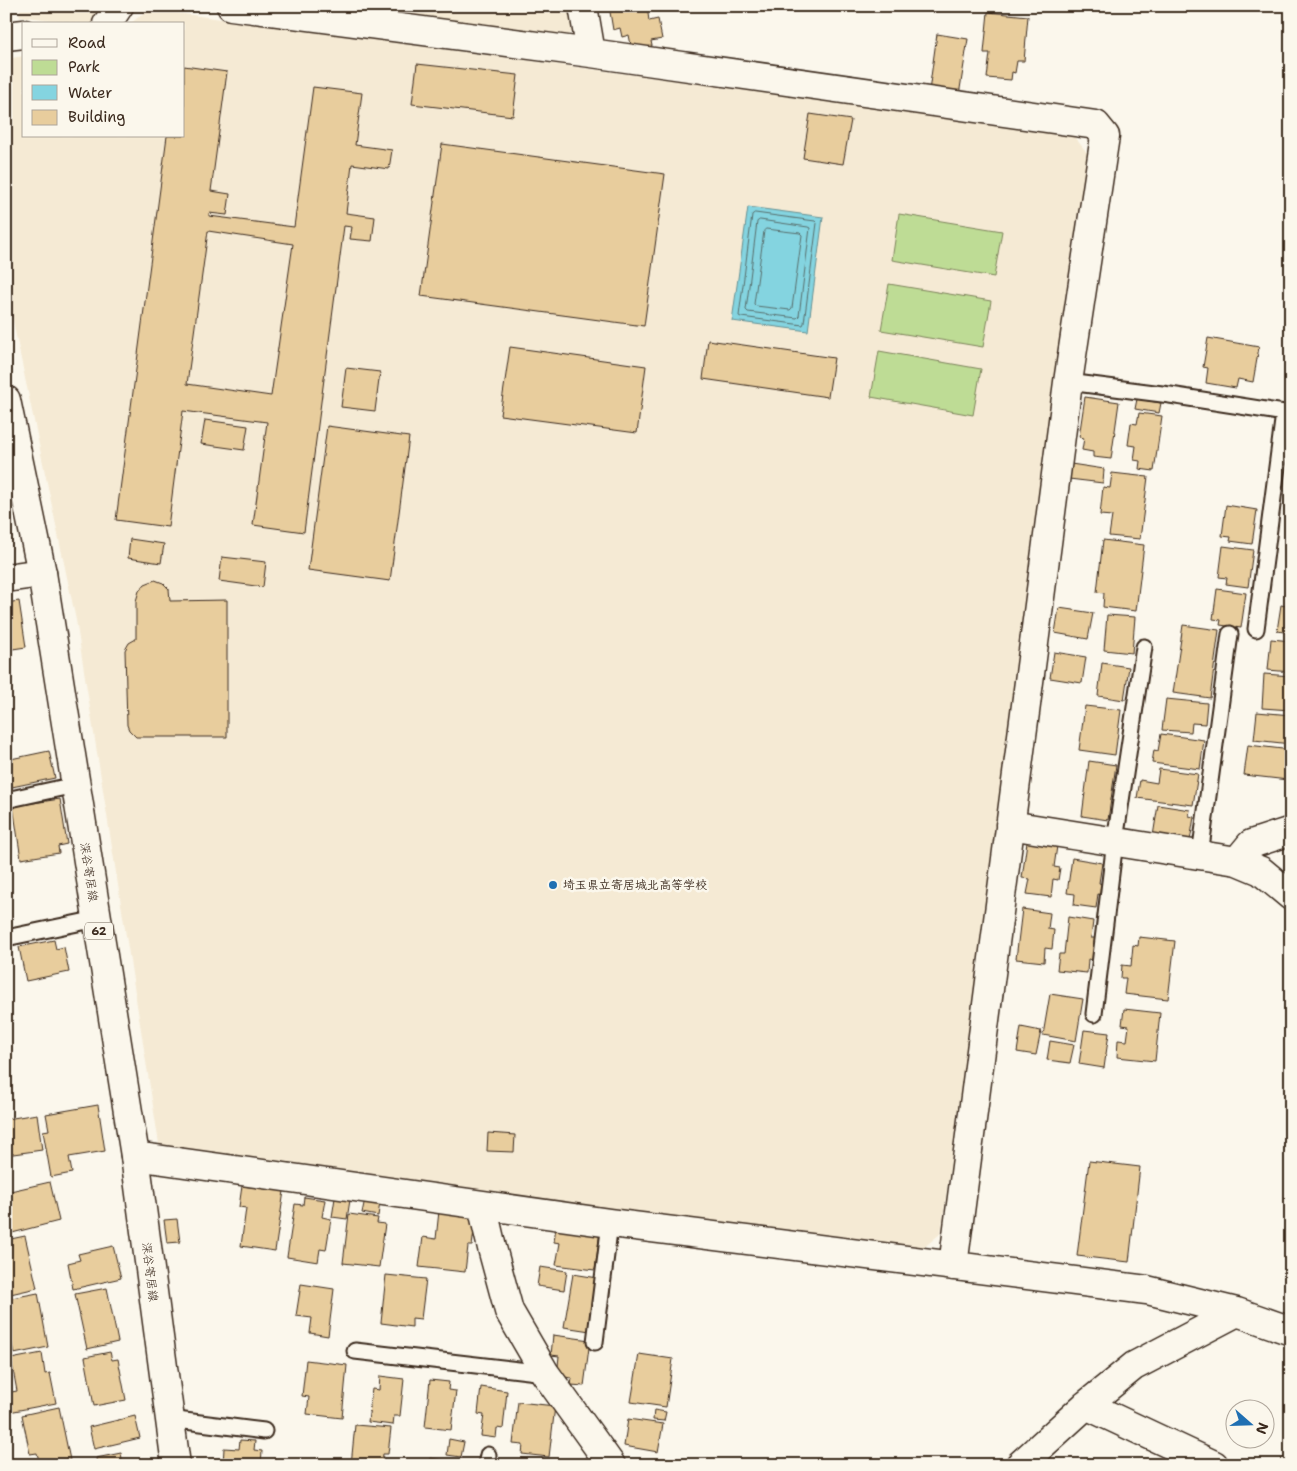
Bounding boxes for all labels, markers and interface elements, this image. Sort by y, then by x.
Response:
legend [22,22,185,138]
text: Road [68,33,106,53]
text: Park [68,57,100,77]
text: Water [68,83,112,103]
text: Building [68,107,125,127]
street label: 深谷寄居線 [76,841,102,903]
place label: 埼玉県立寄居城北高等学校 [563,877,707,893]
marker: 埼玉県立寄居城北高等学校 [547,879,559,891]
road number: 62 [85,922,113,939]
street label: 深谷寄居線 [138,1241,162,1303]
north arrow [1224,1398,1274,1448]
text: N [1252,1420,1273,1437]

